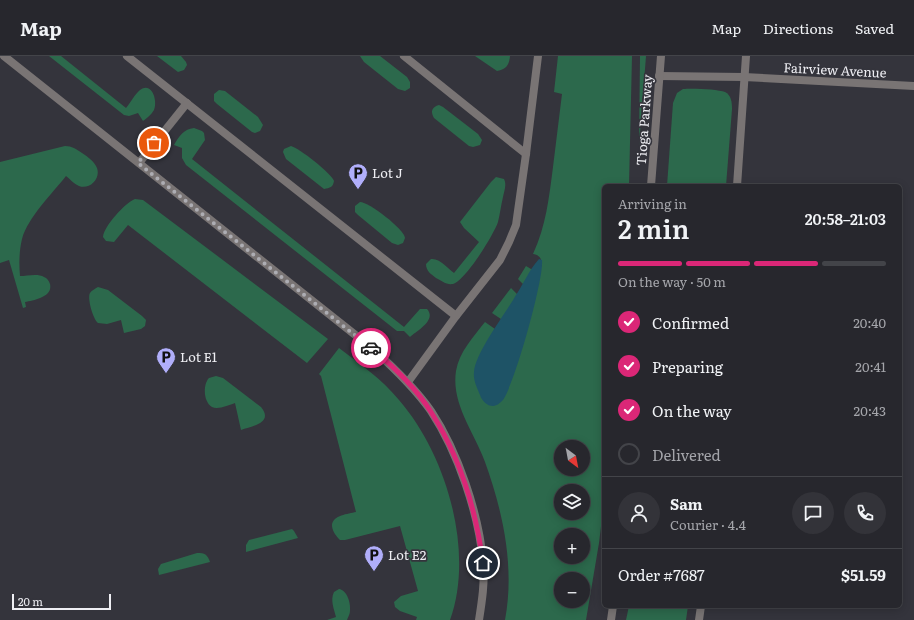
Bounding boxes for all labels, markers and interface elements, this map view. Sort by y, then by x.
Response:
text: Map [20,14,62,42]
text: Map [711,18,741,38]
text: Directions [763,18,833,38]
text: Saved [855,18,894,38]
street label: Fairview Avenue [783,57,887,82]
street label: Tioga Parkway [631,73,656,166]
pin [137,126,171,160]
icon: bag [143,132,165,154]
parking icon: Lot J [347,162,369,190]
place label: Lot J [372,163,403,182]
text: Arriving in [618,194,687,213]
text: 20:58–21:03 [805,207,886,230]
text: 2 min [618,208,689,247]
text: On the way · 50 m [618,272,726,291]
icon: check [618,311,640,333]
text: Confirmed [652,311,729,334]
text: 20:40 [853,313,886,332]
courier [351,328,391,368]
icon: car [360,337,382,359]
parking icon: Lot E1 [155,346,177,374]
place label: Lot E1 [180,347,217,366]
icon: check [618,355,640,377]
text: Preparing [652,355,723,378]
text: 20:41 [855,357,886,376]
icon: check [618,399,640,421]
text: On the way [652,399,732,422]
text: 20:43 [854,401,886,420]
north arrow [554,440,590,476]
map controls [554,440,590,608]
text: Delivered [652,443,721,466]
button: layers [554,484,590,520]
button: person [618,492,660,534]
text: Sam [670,492,703,515]
button: chat [792,492,834,534]
button: phone [844,492,886,534]
text: Courier · 4.4 [670,515,746,534]
button: + [554,528,590,564]
parking icon: Lot E2 [363,544,385,572]
place label: Lot E2 [388,545,427,564]
pin [466,546,500,580]
icon: home [472,552,494,574]
text: Order #7687 [618,563,705,586]
text: $51.59 [841,563,886,586]
button: − [554,572,590,608]
scale bar [12,592,111,611]
text: 20 m [18,593,43,609]

